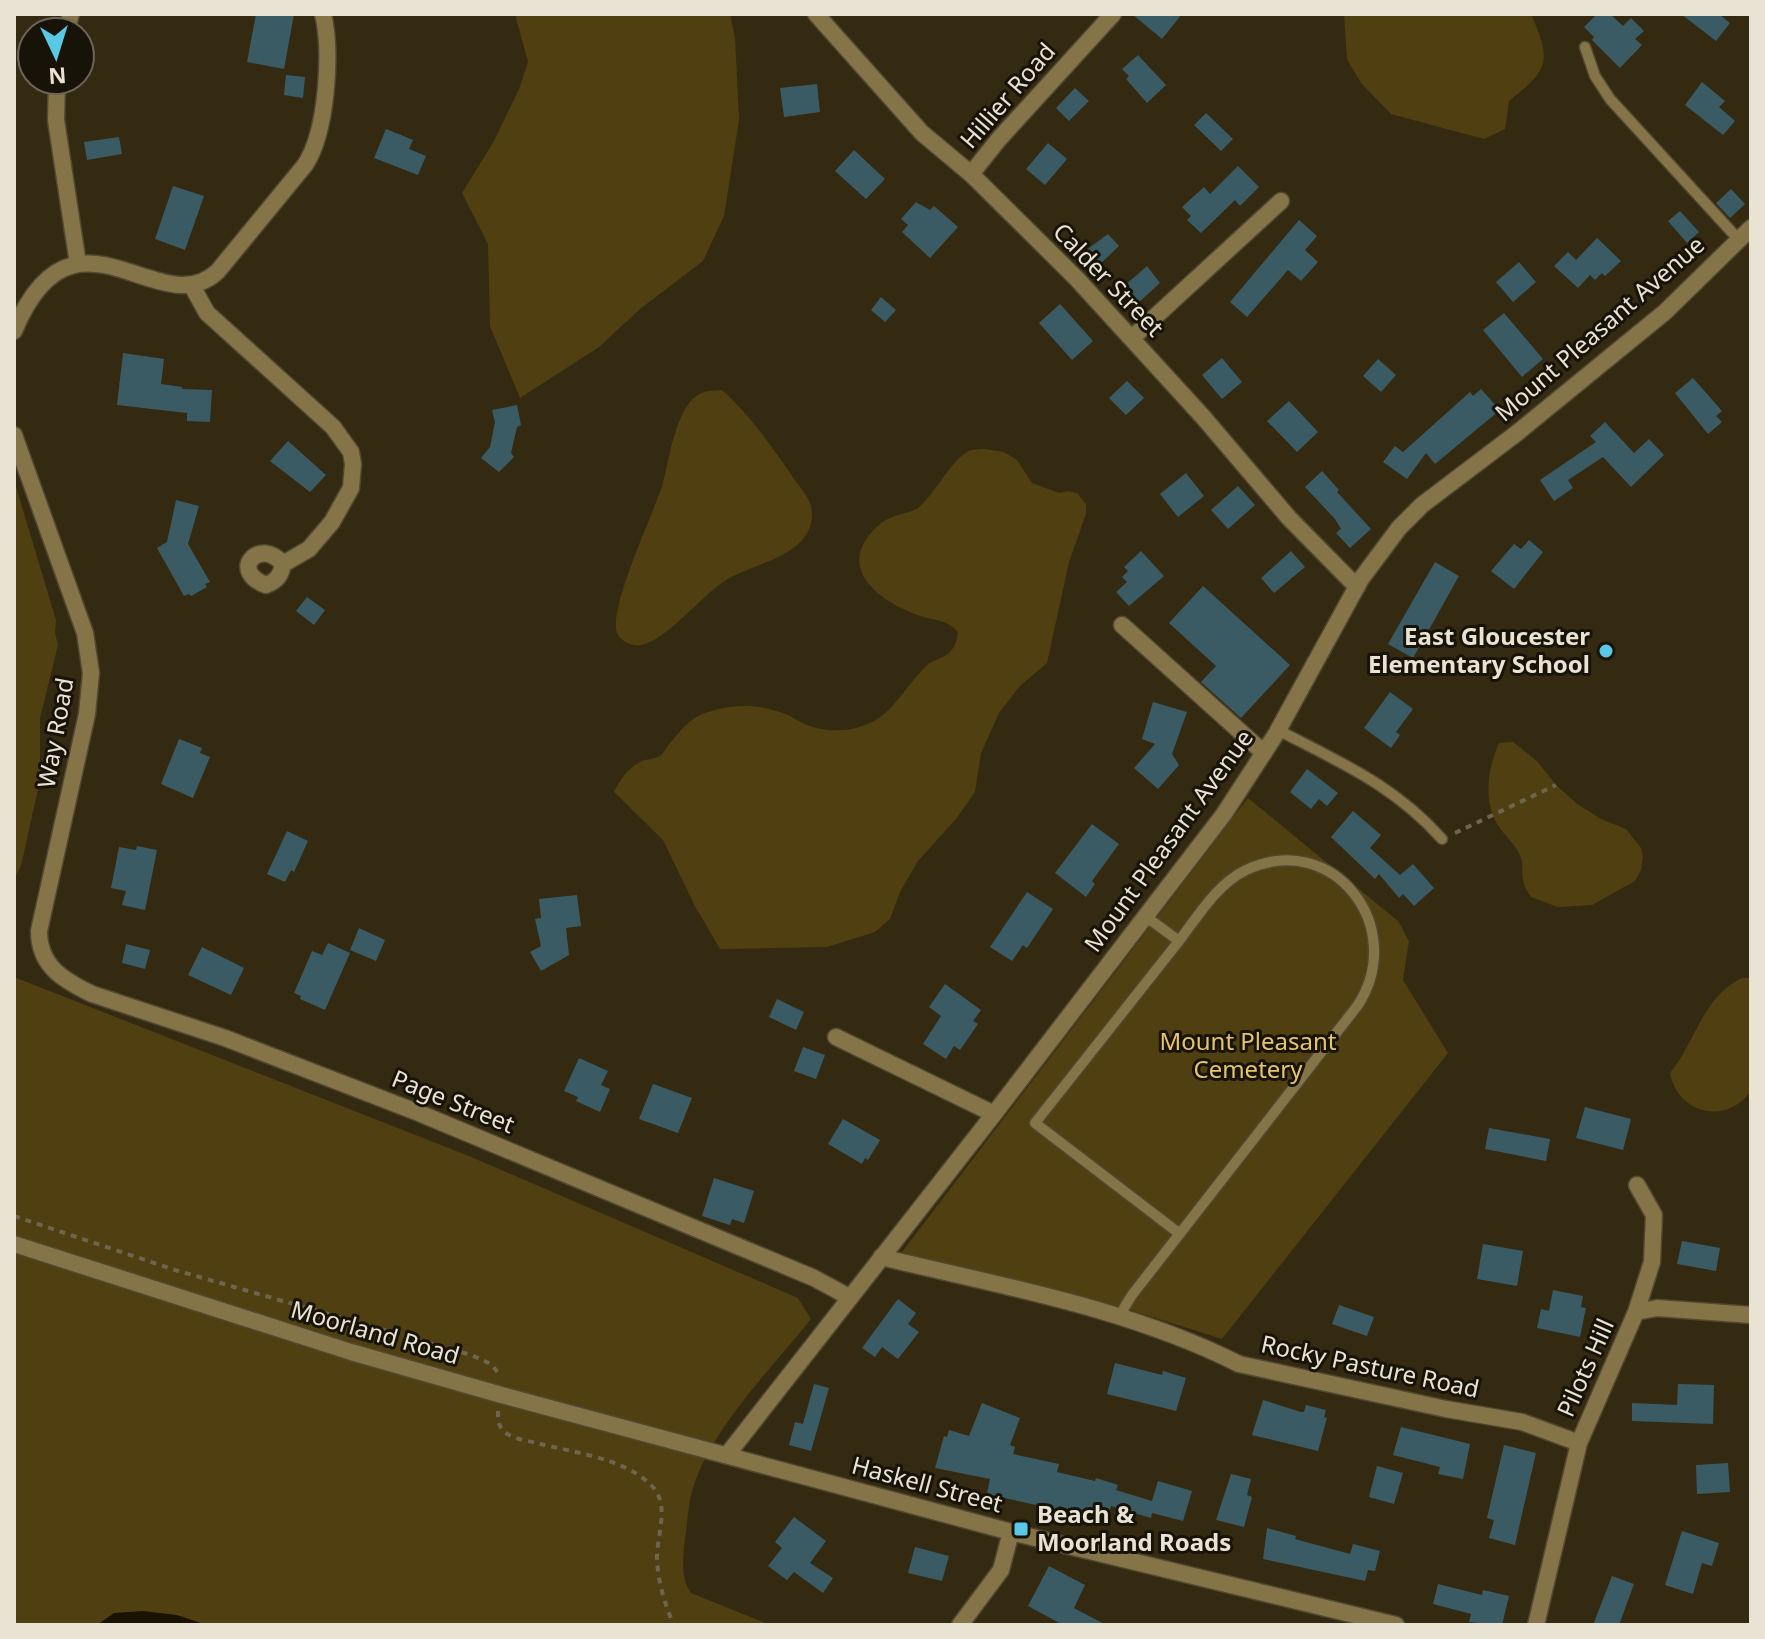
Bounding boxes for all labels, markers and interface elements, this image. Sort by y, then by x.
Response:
north arrow [16,16,96,96]
street label: Hillier Road [952,35,1062,155]
text: N [47,61,67,93]
street label: Calder Street [1046,215,1172,343]
street label: Mount Pleasant Avenue [1487,228,1711,428]
place label: East Gloucester Elementary School [1368,619,1590,680]
marker: East Gloucester Elementary School [1597,642,1615,660]
street label: Way Road [29,675,80,790]
street label: Mount Pleasant Avenue [1076,722,1260,958]
park label: Mount Pleasant Cemetery [1159,1024,1337,1085]
street label: Page Street [387,1061,520,1140]
street label: Moorland Road [287,1292,464,1371]
street label: Pilots Hill [1548,1313,1621,1422]
street label: Rocky Pasture Road [1258,1326,1482,1405]
street label: Haskell Street [848,1448,1007,1520]
place label: Beach & Moorland Roads [1037,1497,1231,1558]
marker: Beach & Moorland Roads [1012,1520,1030,1538]

